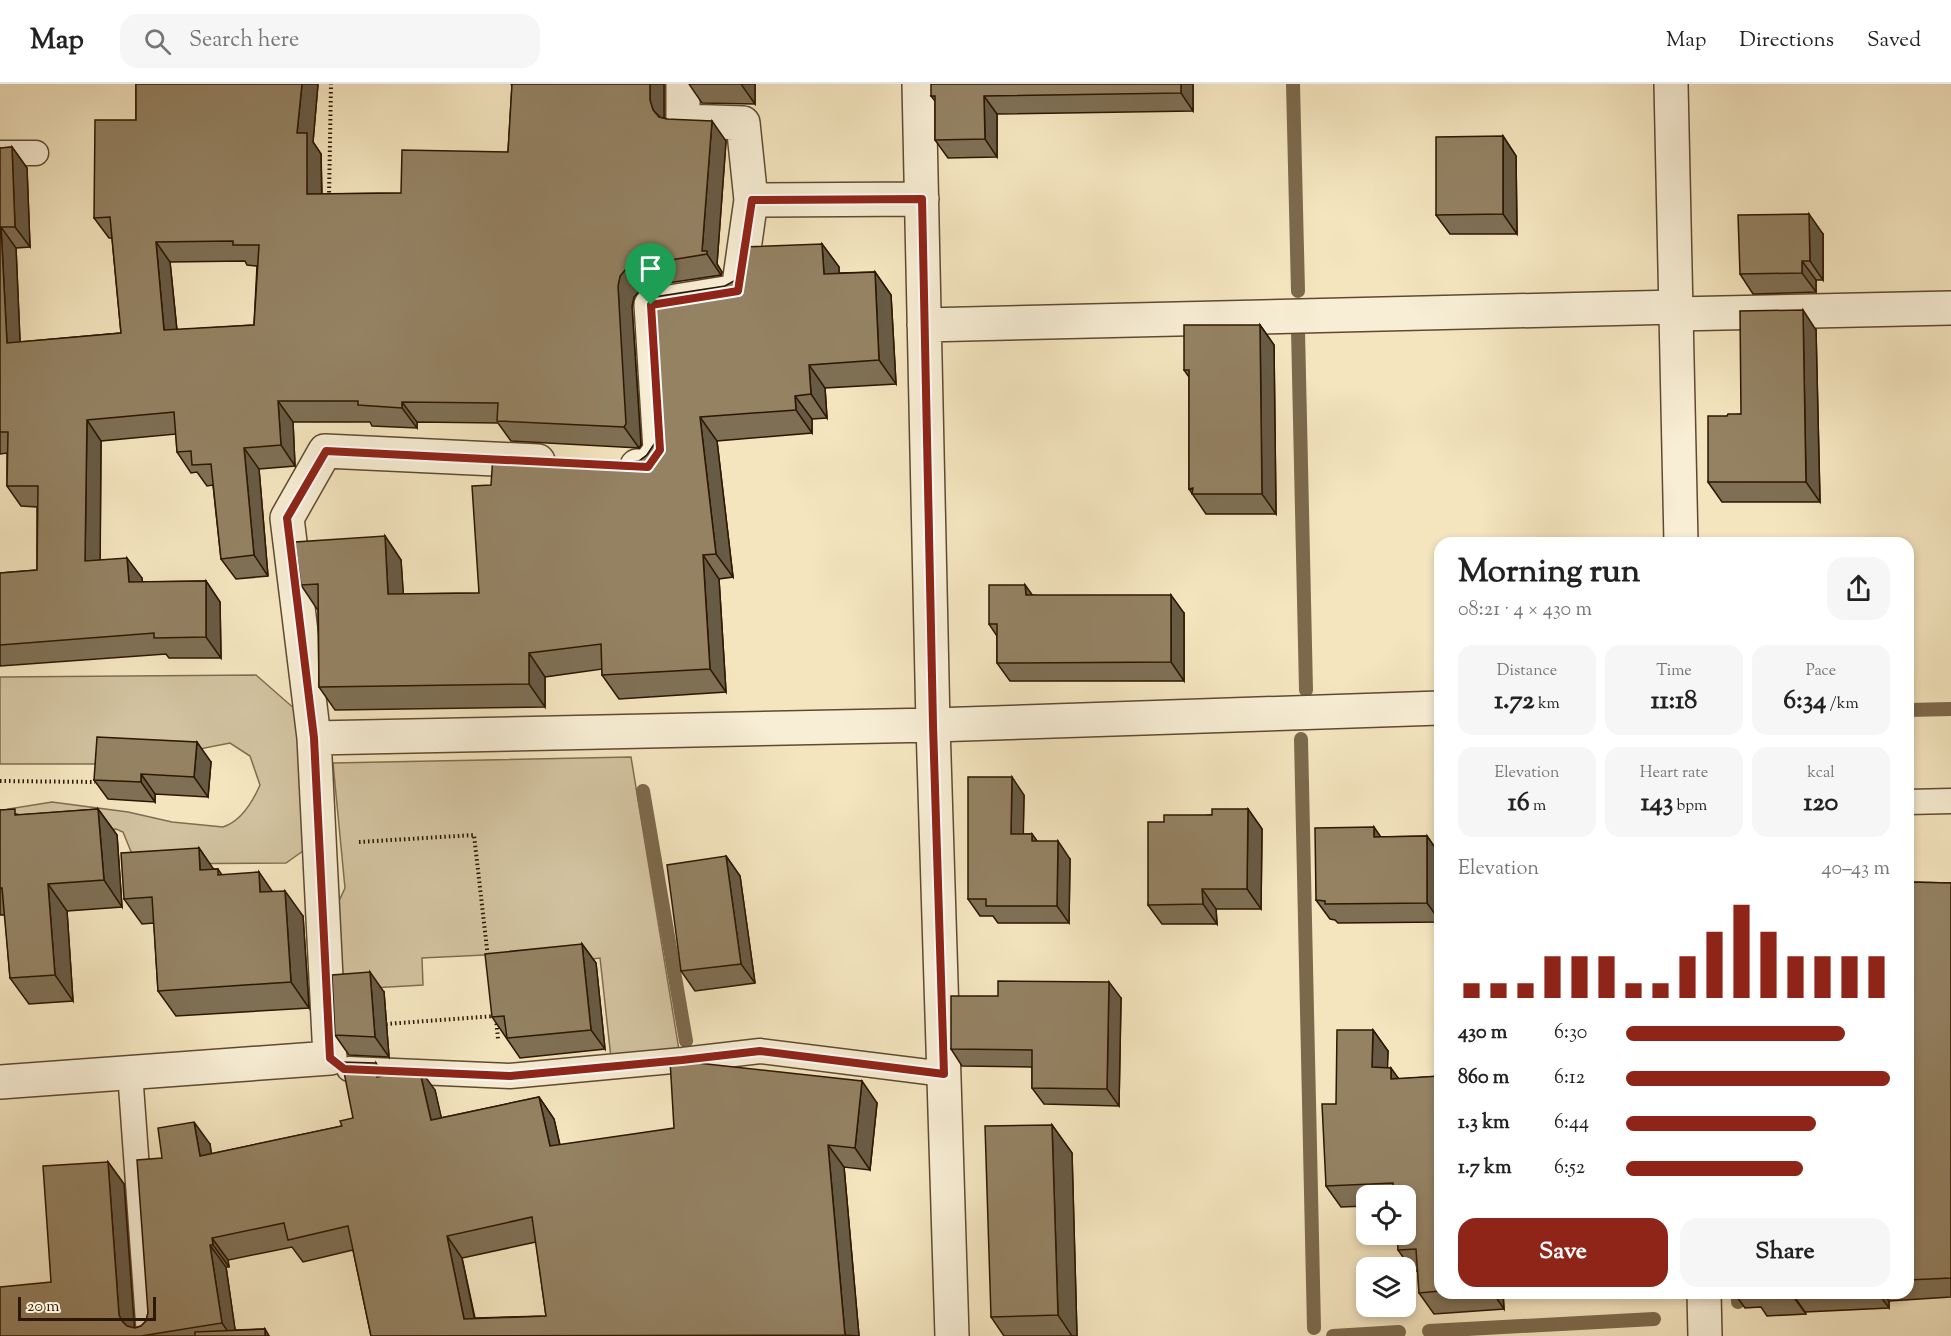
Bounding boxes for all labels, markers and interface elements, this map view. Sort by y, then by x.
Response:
search box [120,14,540,68]
text: Map [30,21,84,61]
icon: search [141,25,174,58]
text: Search here [189,25,299,57]
text: Map [1666,26,1706,56]
text: Directions [1739,26,1834,56]
text: Saved [1867,26,1921,56]
pin [625,243,676,305]
icon: arrive [634,252,667,285]
text: Morning run [1458,549,1640,597]
button: share [1827,557,1890,620]
text: 08:21 · 4 × 430 m [1458,596,1592,625]
text: Distance [1497,660,1557,683]
text: Time [1656,660,1692,683]
text: Pace [1806,660,1836,683]
text: 1.72 [1494,683,1534,720]
text: 11:18 [1651,683,1697,720]
text: 6:34 [1783,683,1826,720]
text: km [1534,693,1560,716]
text: /km [1826,693,1859,716]
text: Elevation [1495,762,1559,785]
text: Heart rate [1640,762,1708,785]
text: kcal [1807,762,1835,785]
text: 16 [1508,785,1530,822]
text: 143 [1641,785,1673,822]
text: 120 [1804,785,1838,822]
text: m [1530,795,1546,818]
text: bpm [1673,795,1707,818]
text: Elevation [1458,855,1539,884]
text: 40–43 m [1822,855,1890,884]
text: 430 m [1458,1019,1507,1048]
text: 6:30 [1554,1019,1587,1048]
text: 860 m [1458,1064,1509,1093]
text: 6:12 [1554,1064,1585,1093]
text: 1.3 km [1458,1109,1510,1138]
text: 6:44 [1554,1109,1589,1138]
text: 1.7 km [1458,1154,1512,1183]
text: 6:52 [1554,1154,1585,1183]
map controls [1356,1185,1416,1317]
button: locate [1356,1185,1416,1245]
button: Save [1458,1218,1668,1287]
button: Share [1680,1218,1890,1287]
button: layers [1356,1257,1416,1317]
scale bar [18,1294,156,1322]
text: 20 m [27,1296,60,1319]

